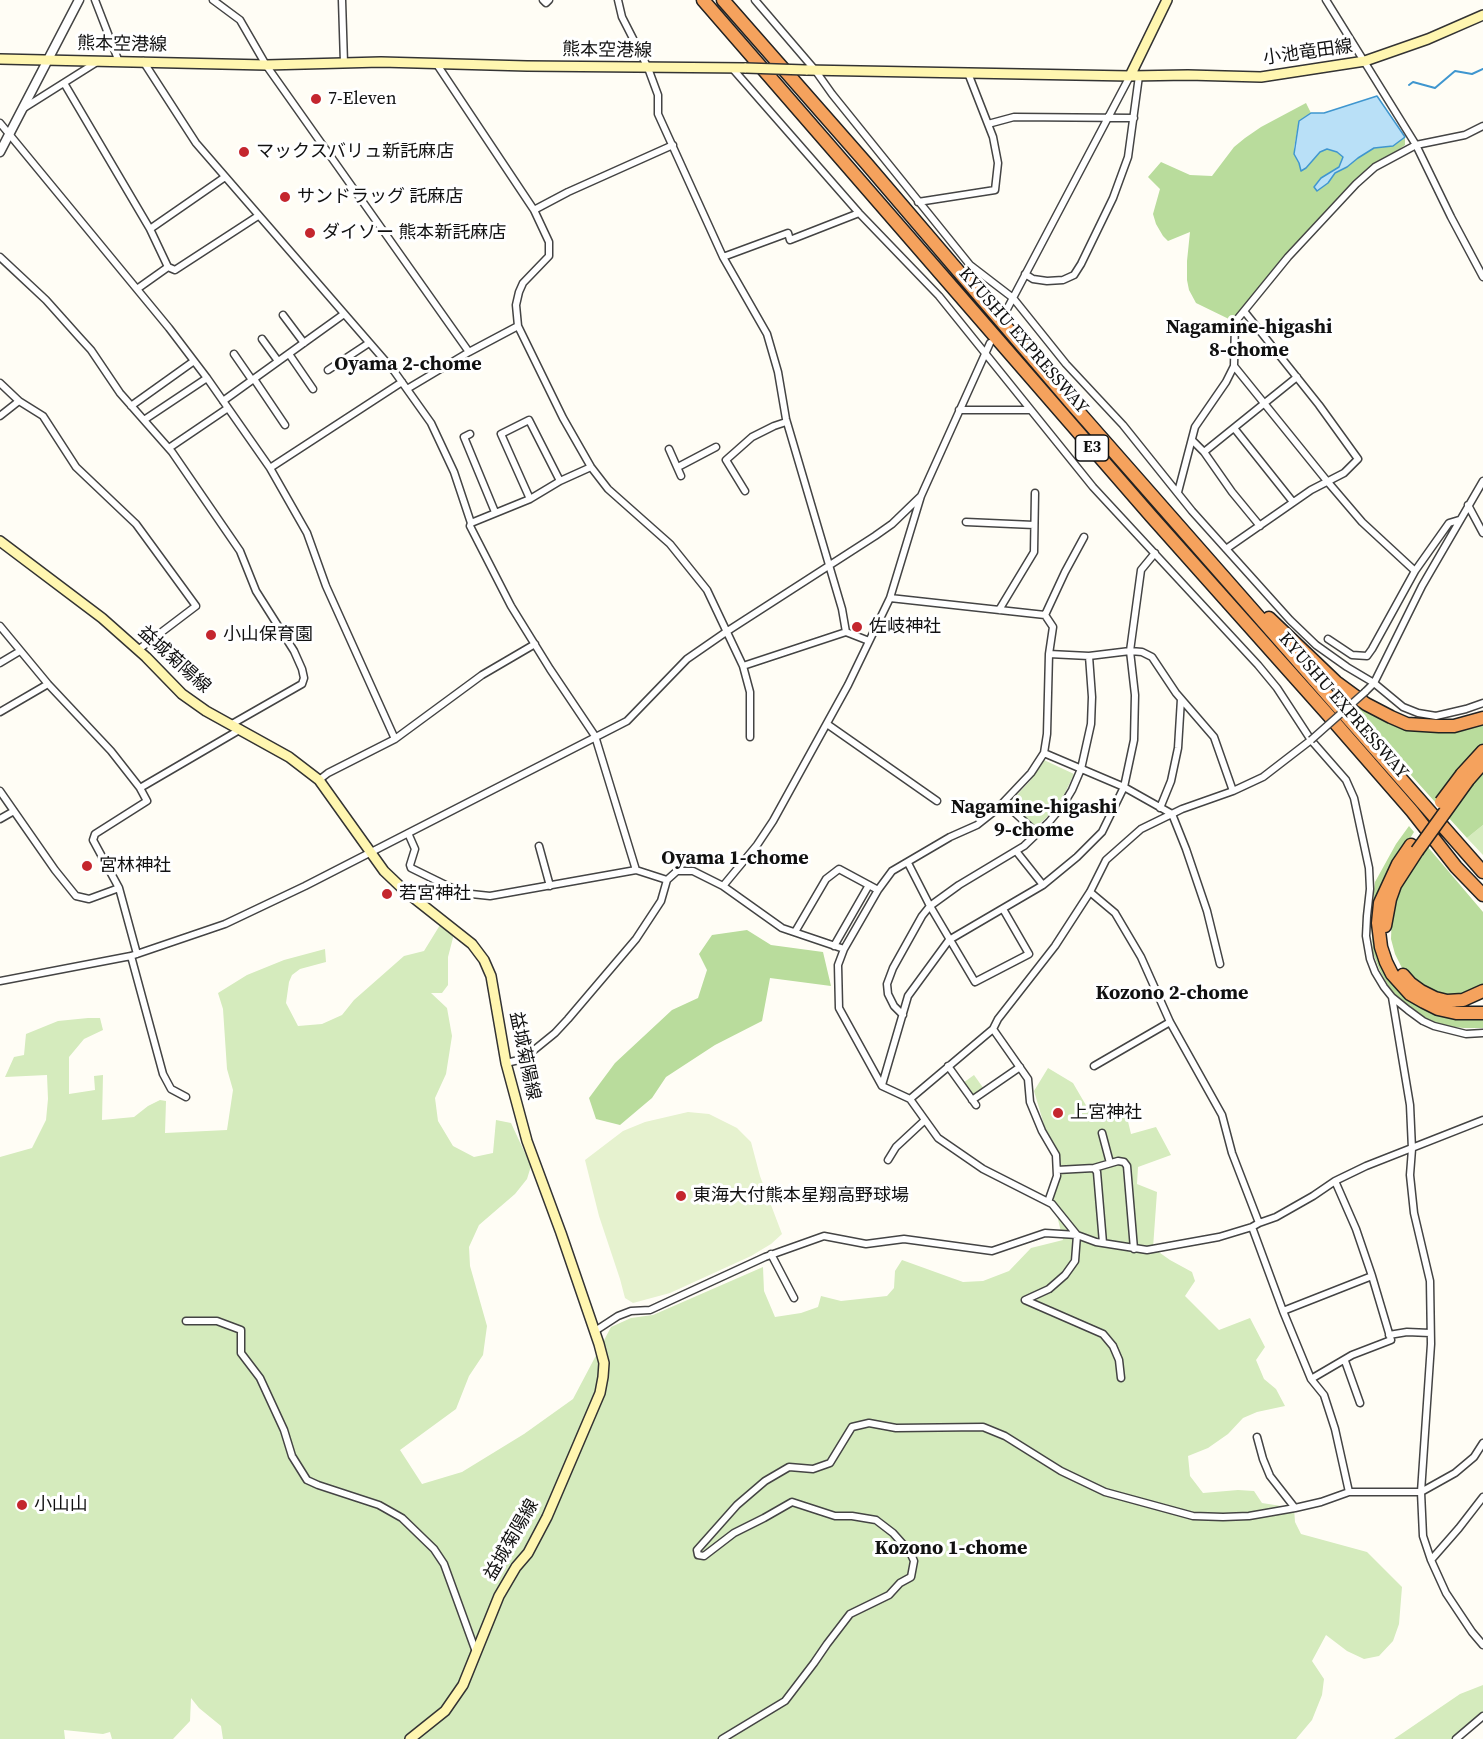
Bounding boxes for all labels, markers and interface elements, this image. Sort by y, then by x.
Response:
street label: 熊本空港線 [77,33,167,57]
street label: 小池竜田線 [1262,36,1354,70]
street label: 熊本空港線 [562,39,652,63]
place label: 7-Eleven [328,88,397,110]
marker: 7-Eleven [309,92,323,106]
place label: マックスバリュ新託麻店 [256,141,454,163]
marker: マックスバリュ新託麻店 [237,145,251,159]
place label: サンドラッグ 託麻店 [297,186,463,208]
marker: サンドラッグ 託麻店 [278,190,292,204]
place label: ダイソー 熊本新託麻店 [322,222,506,244]
marker: ダイソー 熊本新託麻店 [303,226,317,240]
street label: KYUSHU EXPRESSWAY [954,263,1092,419]
district label: Nagamine-higashi 8-chome [1166,316,1332,363]
district label: Oyama 2-chome [334,353,482,377]
road number: E3 [1076,435,1108,461]
place label: 佐岐神社 [869,616,941,638]
marker: 佐岐神社 [850,620,864,634]
street label: 益城菊陽線 [133,622,215,698]
place label: 小山保育園 [223,624,313,646]
marker: 小山保育園 [204,628,218,642]
street label: KYUSHU EXPRESSWAY [1274,628,1412,784]
district label: Nagamine-higashi 9-chome [951,796,1117,843]
district label: Oyama 1-chome [661,847,809,871]
place label: 宮林神社 [99,855,171,877]
marker: 宮林神社 [80,859,94,873]
place label: 若宮神社 [399,883,471,905]
marker: 若宮神社 [380,887,394,901]
district label: Kozono 2-chome [1096,982,1248,1006]
street label: 益城菊陽線 [504,1010,544,1102]
place label: 上宮神社 [1070,1102,1142,1124]
marker: 上宮神社 [1051,1106,1065,1120]
place label: 東海大付熊本星翔高野球場 [693,1185,909,1207]
marker: 東海大付熊本星翔高野球場 [674,1189,688,1203]
place label: 小山山 [34,1494,88,1516]
street label: 益城菊陽線 [480,1496,544,1584]
marker: 小山山 [15,1498,29,1512]
district label: Kozono 1-chome [875,1537,1027,1561]

